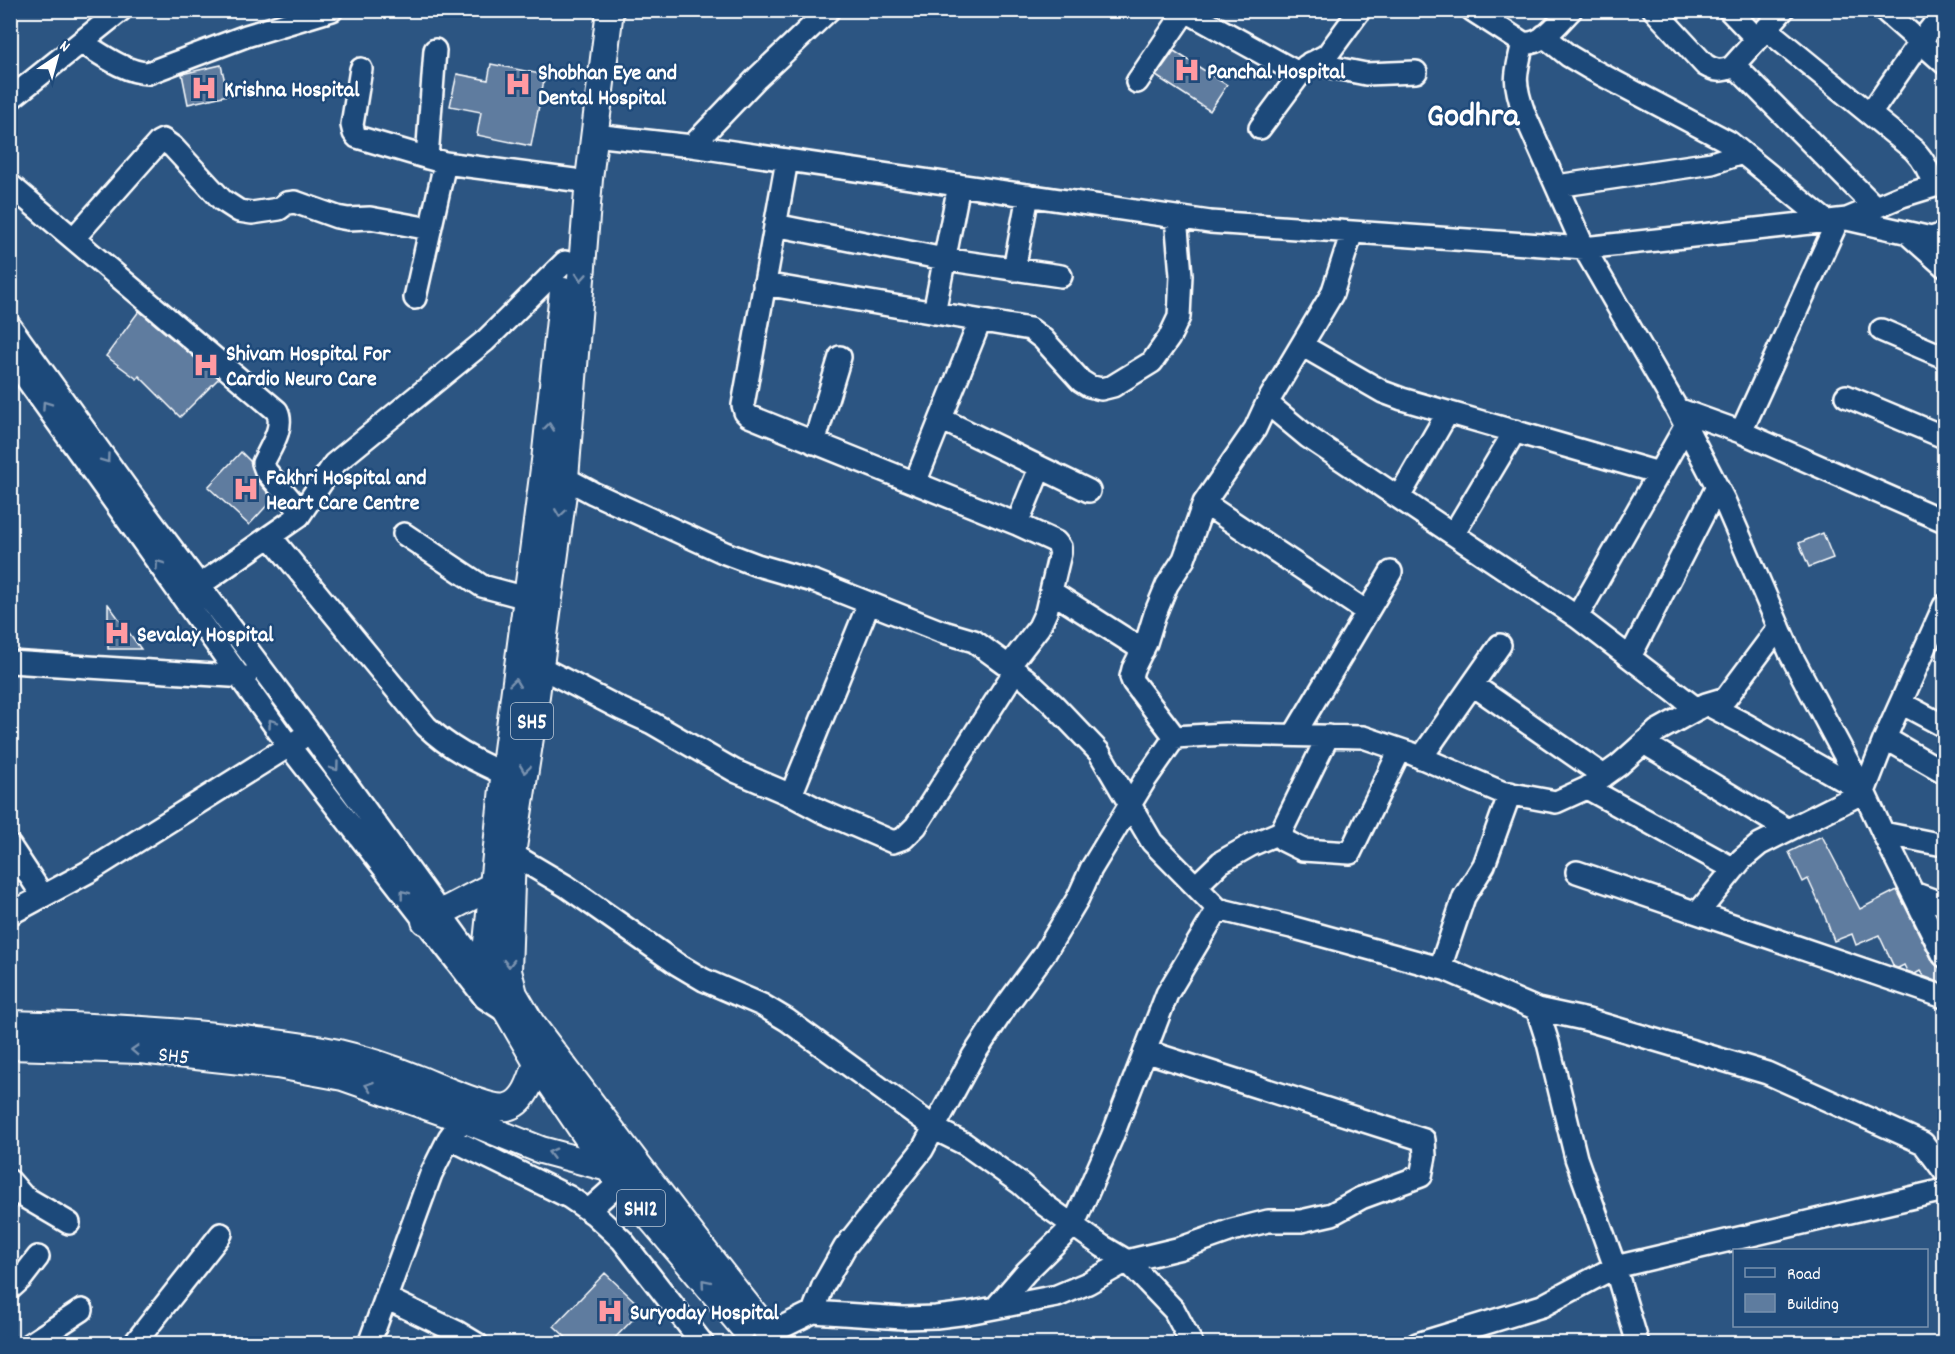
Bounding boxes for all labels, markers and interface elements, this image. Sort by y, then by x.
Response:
north arrow [27,27,87,87]
text: N [54,35,74,59]
hospital icon: Panchal Hospital [1172,55,1202,85]
place label: Panchal Hospital [1207,58,1346,89]
place label: Shobhan Eye and Dental Hospital [538,59,677,115]
hospital icon: Shobhan Eye and Dental Hospital [503,69,533,99]
hospital icon: Krishna Hospital [189,73,219,103]
place label: Krishna Hospital [224,76,360,107]
district label: Godhra [1427,94,1520,143]
one-way arrow [575,273,588,282]
place label: Shivam Hospital For Cardio Neuro Care [226,340,391,396]
hospital icon: Shivam Hospital For Cardio Neuro Care [191,350,221,380]
one-way arrow [42,401,53,412]
one-way arrow [542,422,554,431]
one-way arrow [98,453,109,464]
place label: Fakhri Hospital and Heart Care Centre [266,464,426,520]
hospital icon: Fakhri Hospital and Heart Care Centre [231,474,261,504]
one-way arrow [555,509,567,518]
one-way arrow [155,560,166,571]
hospital icon: Sevalay Hospital [102,618,132,648]
place label: Sevalay Hospital [137,621,274,652]
one-way arrow [508,678,520,687]
road number: SH5 [511,703,553,739]
one-way arrow [268,719,279,730]
one-way arrow [328,761,339,772]
one-way arrow [520,764,532,774]
one-way arrow [400,890,411,901]
one-way arrow [503,958,515,967]
street label: SH5 [157,1040,191,1075]
one-way arrow [131,1044,140,1057]
one-way arrow [364,1081,375,1094]
one-way arrow [547,1148,558,1160]
road number: SH12 [617,1190,665,1226]
legend [1733,1249,1928,1327]
text: Road [1787,1263,1821,1288]
one-way arrow [701,1279,712,1290]
text: Building [1787,1293,1839,1318]
hospital icon: Suryoday Hospital [595,1296,625,1326]
place label: Suryoday Hospital [630,1299,780,1330]

